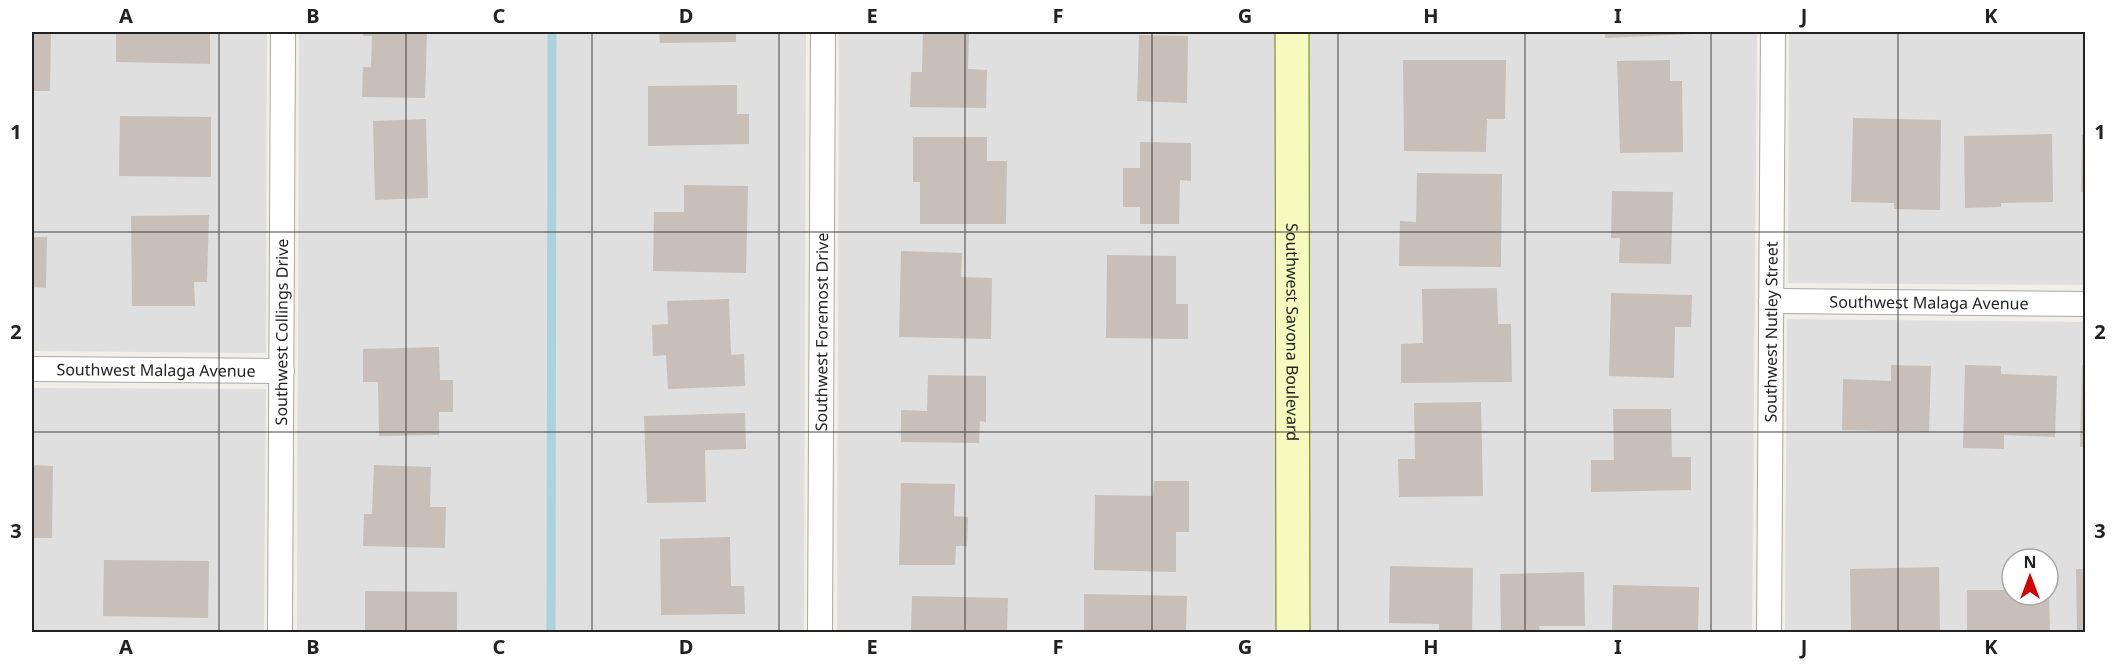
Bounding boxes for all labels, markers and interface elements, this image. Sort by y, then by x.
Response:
text: A [119,2,133,29]
text: B [306,2,320,29]
text: C [493,2,506,29]
text: D [679,2,693,29]
text: E [866,2,878,29]
text: F [1053,2,1063,29]
text: G [1238,2,1252,29]
text: H [1423,2,1439,29]
text: I [1614,2,1622,29]
text: J [1799,2,1807,29]
text: K [1984,2,1998,29]
text: 1 [10,118,22,145]
text: 1 [2094,118,2106,145]
street label: Southwest Savona Boulevard [1281,223,1304,441]
street label: Southwest Foremost Drive [810,233,833,431]
street label: Southwest Collings Drive [270,239,293,425]
street label: Southwest Nutley Street [1759,241,1783,423]
street label: Southwest Malaga Avenue [1829,291,2029,314]
text: 2 [10,318,22,345]
text: 2 [2094,318,2106,345]
street label: Southwest Malaga Avenue [56,358,256,382]
text: 3 [10,517,22,544]
text: 3 [2094,517,2106,544]
north arrow [2000,547,2060,607]
text: N [2023,551,2037,573]
text: A [119,633,133,660]
text: B [306,633,320,660]
text: C [493,633,506,660]
text: D [679,633,693,660]
text: E [866,633,878,660]
text: F [1053,633,1063,660]
text: G [1238,633,1252,660]
text: H [1423,633,1439,660]
text: I [1614,633,1622,660]
text: J [1799,633,1807,660]
text: K [1984,633,1998,660]

